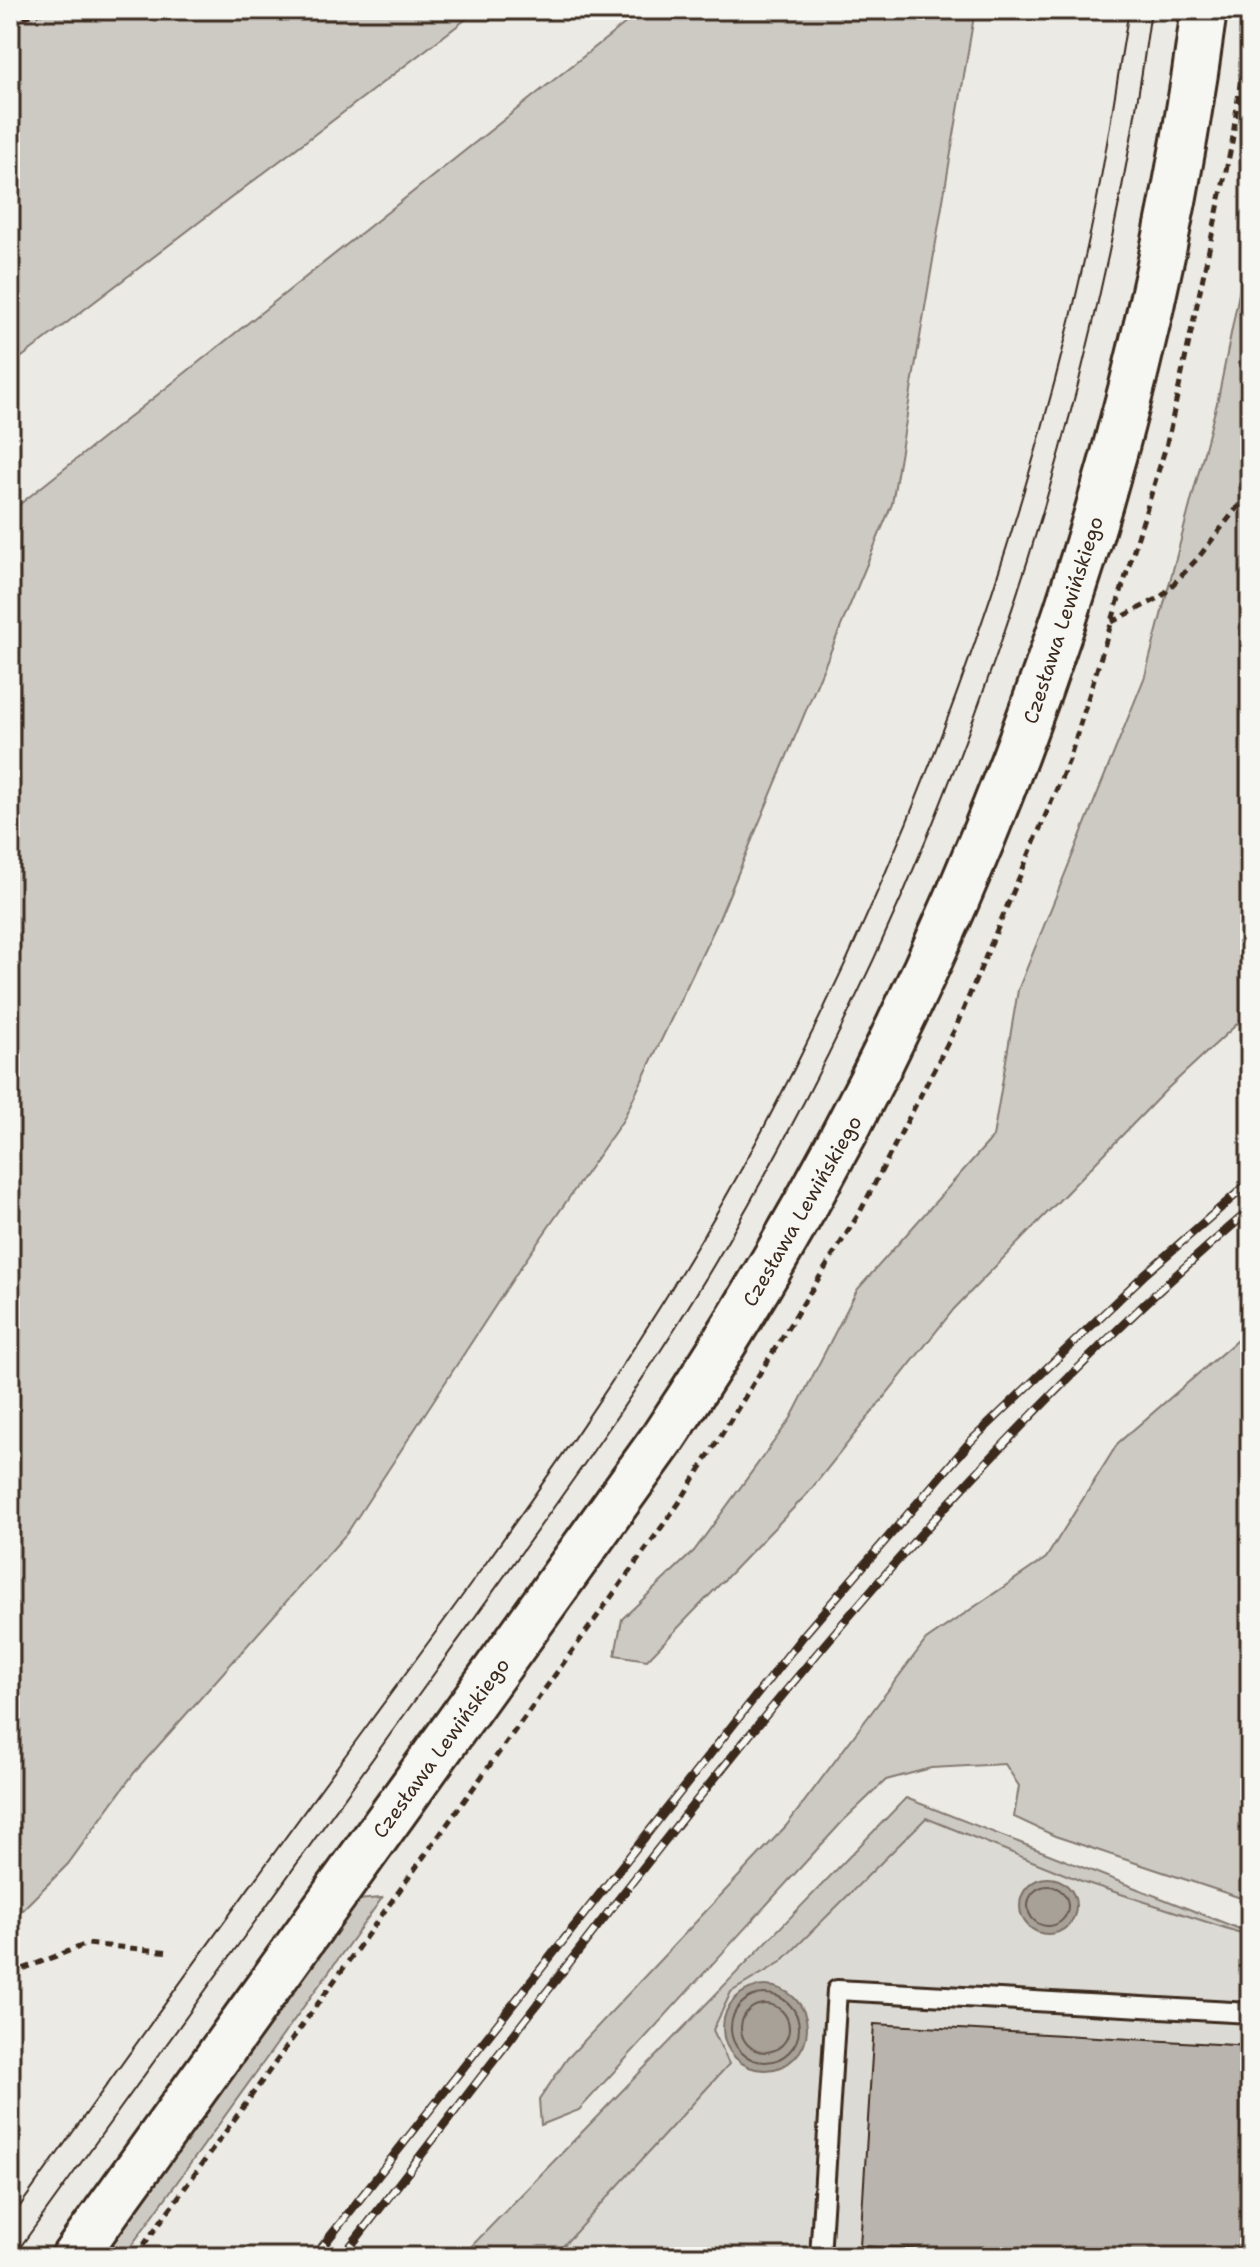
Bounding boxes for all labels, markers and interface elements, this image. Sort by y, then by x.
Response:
street label: Czesława Lewińskiego [1017,513,1109,727]
street label: Czesława Lewińskiego [737,1111,867,1311]
street label: Czesława Lewińskiego [367,1653,515,1843]

